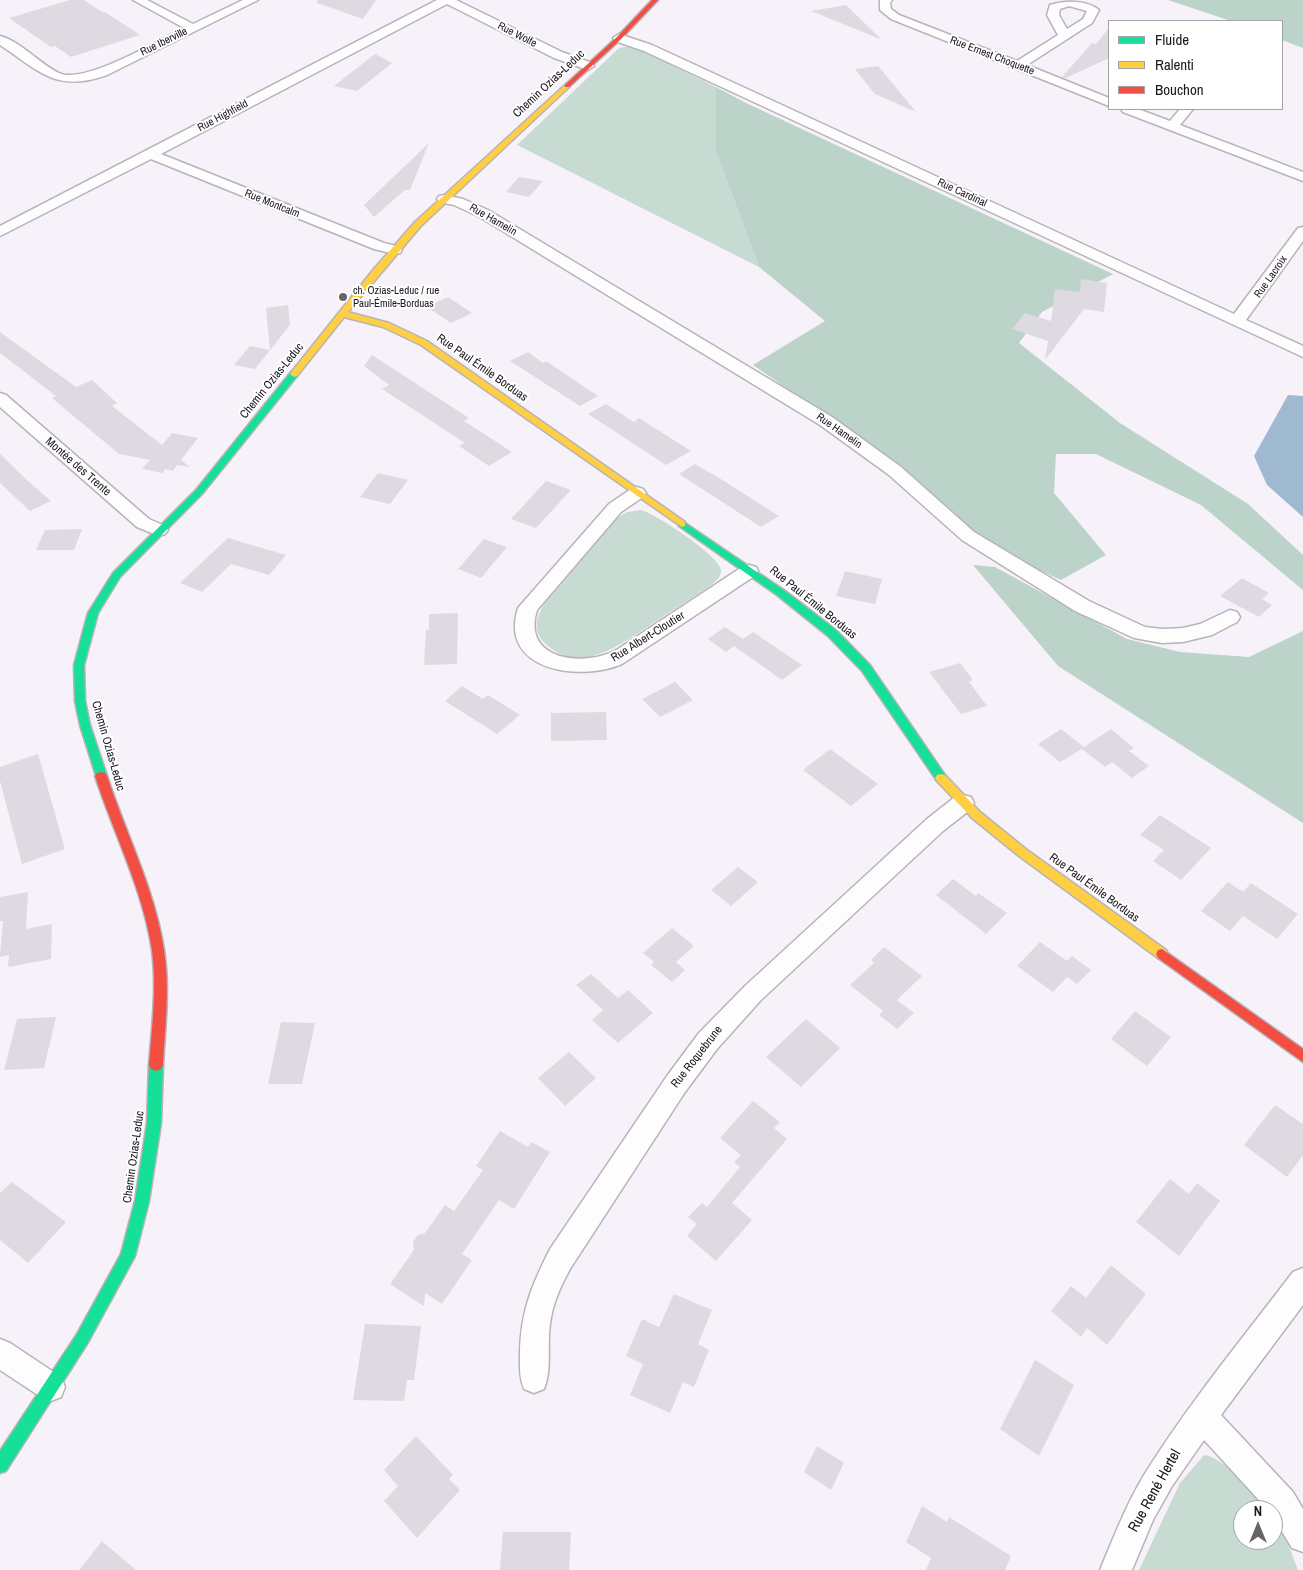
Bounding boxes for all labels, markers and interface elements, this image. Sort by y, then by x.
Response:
street label: Rue Wolfe [495,20,539,50]
legend [1108,20,1283,110]
street label: Rue Iberville [138,25,190,59]
text: Fluide [1155,29,1189,50]
street label: Rue Ernest Choquette [948,34,1036,78]
street label: Chemin Ozias-Leduc [510,47,588,121]
text: Ralenti [1155,54,1194,75]
text: Bouchon [1155,79,1204,100]
street label: Rue Highfield [196,97,250,135]
street label: Rue Cardinal [935,176,989,210]
street label: Rue Montcalm [243,187,301,221]
street label: Rue Hamelin [467,201,519,239]
street label: Rue Lacroix [1252,253,1290,301]
place label: ch. Ozias-Leduc / rue Paul-Émile-Borduas [353,284,439,310]
marker: ch. Ozias-Leduc / rue Paul-Émile-Borduas [337,291,349,303]
street label: Rue Paul Émile Borduas [434,331,530,405]
street label: Chemin Ozias-Leduc [237,340,307,422]
street label: Rue Hamelin [814,410,864,452]
street label: Montée des Trente [42,435,114,499]
street label: Rue Paul Émile Borduas [767,564,859,642]
street label: Rue Albert-Cloutier [608,609,688,665]
street label: Chemin Ozias-Leduc [88,699,128,793]
street label: Rue Paul Émile Borduas [1046,851,1142,925]
street label: Rue Roquebrune [668,1023,726,1091]
street label: Chemin Ozias-Leduc [120,1110,148,1204]
street label: Rue René Hertel [1125,1447,1185,1535]
north arrow [1233,1500,1283,1550]
text: N [1254,1502,1262,1520]

